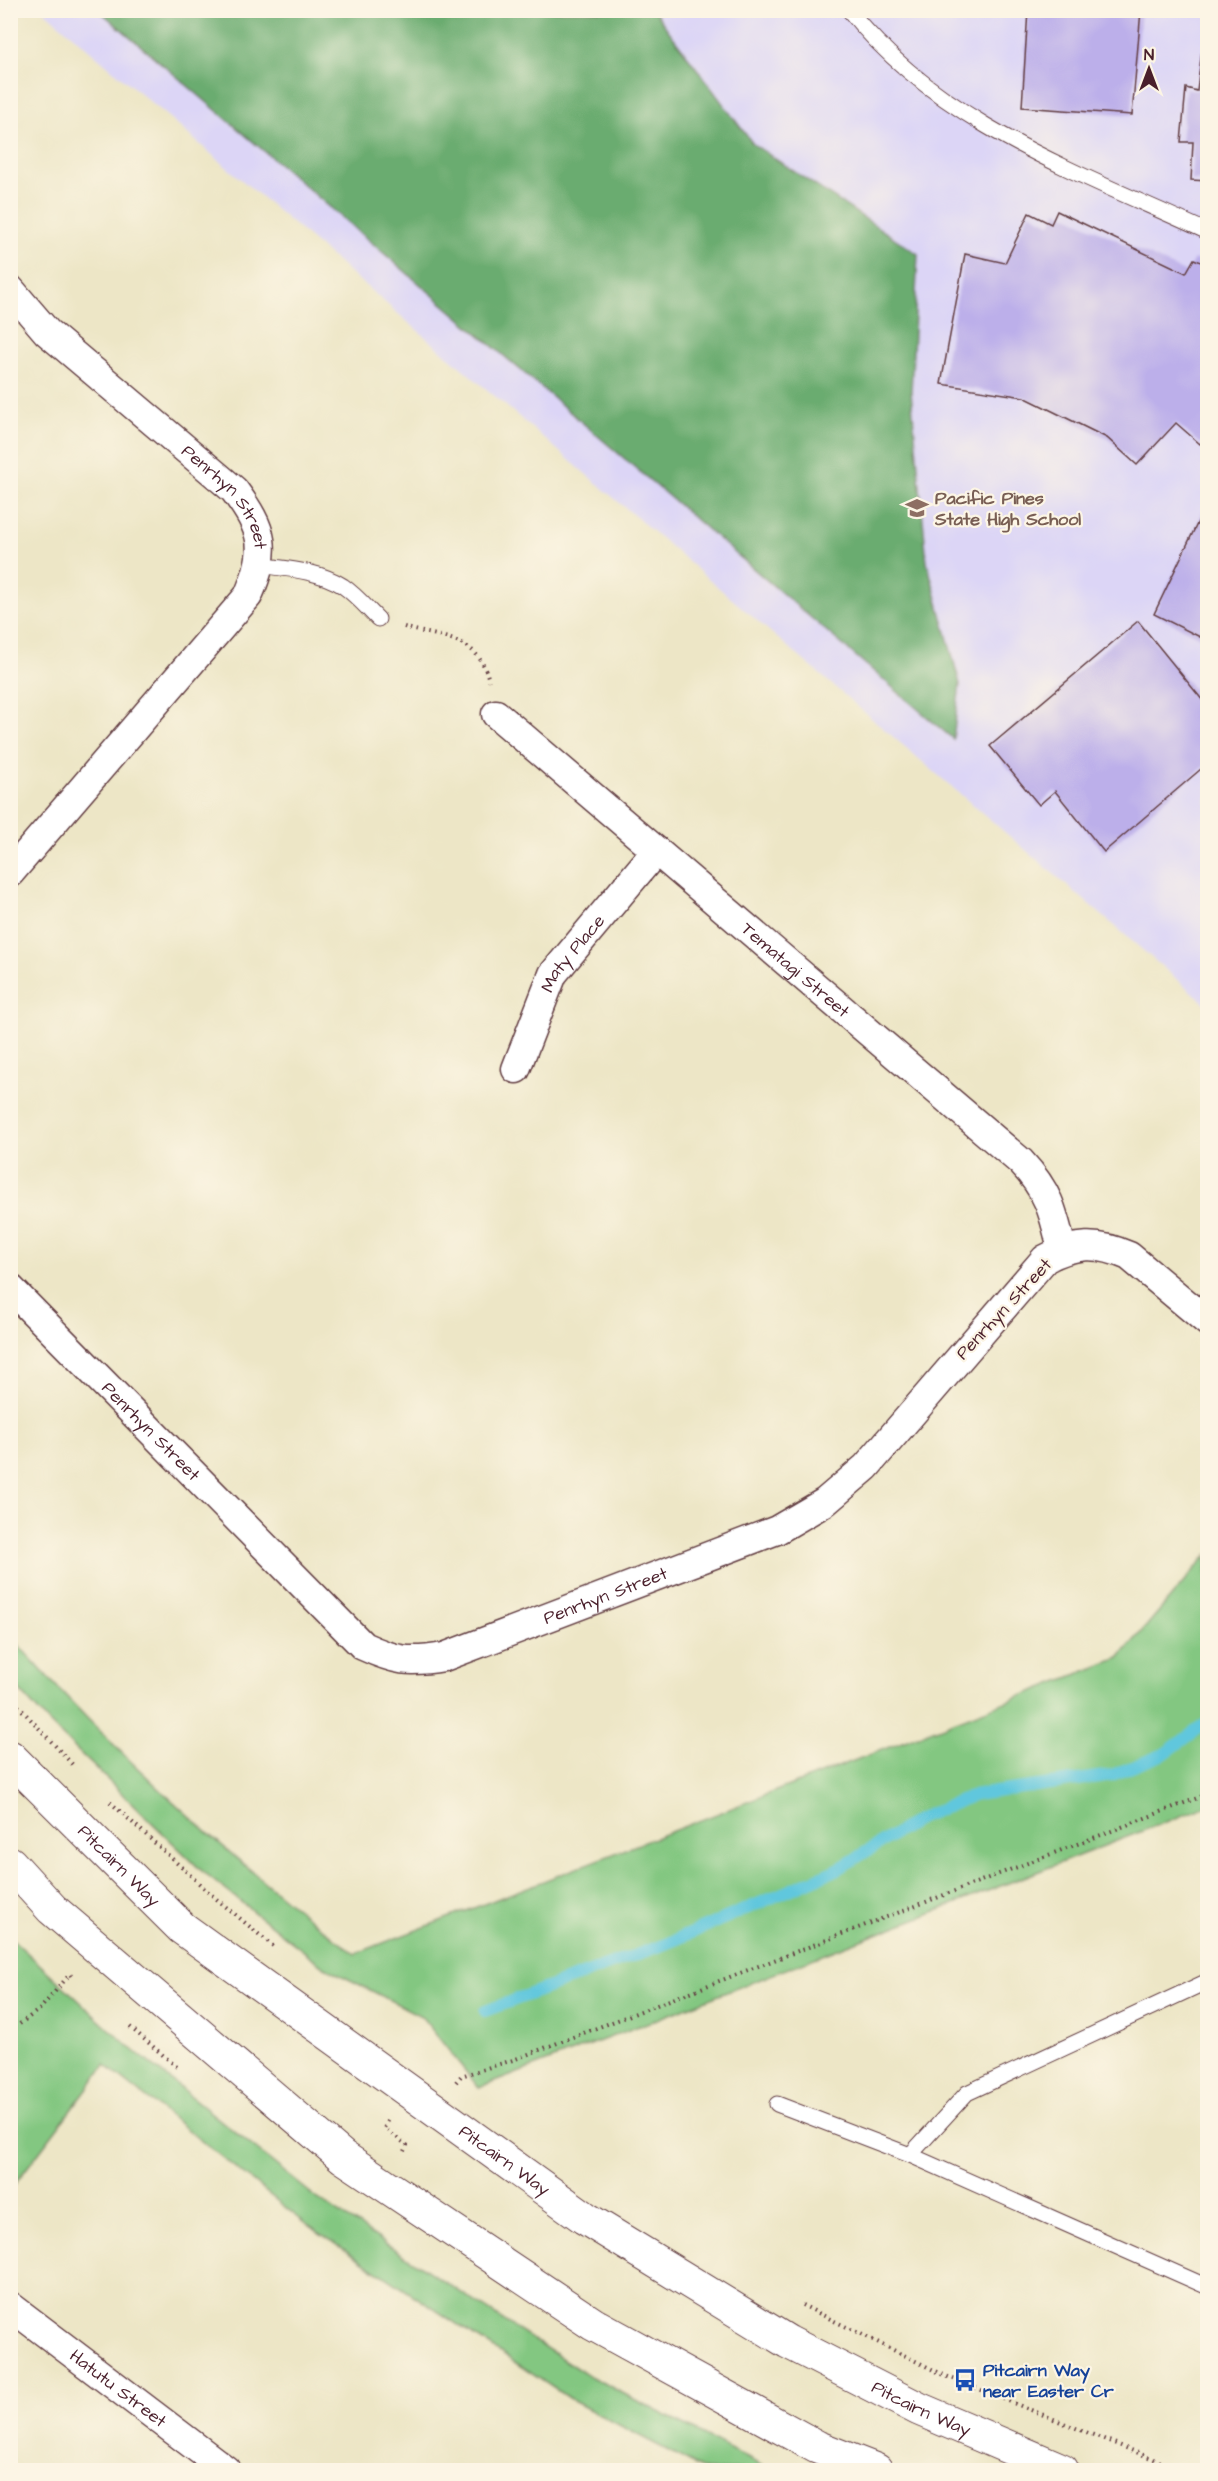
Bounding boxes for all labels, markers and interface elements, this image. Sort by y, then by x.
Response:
north arrow [1119,39,1179,99]
text: N [1144,44,1154,66]
street label: Penrhyn Street [176,439,273,550]
place label: Pacific Pines State High School [934,486,1081,533]
school or university icon: Pacific Pines State High School [904,495,930,521]
street label: Maty Place [535,909,611,996]
street label: Tematagi Street [736,916,856,1024]
street label: Penrhyn Street [950,1252,1059,1366]
street label: Penrhyn Street [96,1376,206,1487]
street label: Penrhyn Street [540,1560,672,1630]
street label: Pitcairn Way [72,1819,166,1913]
street label: Pitcairn Way [454,2119,555,2202]
street label: Hatutu Street [65,2343,173,2434]
place label: Pitcairn Way near Easter Cr [983,2358,1114,2404]
bus stop icon: Pitcairn Way near Easter Cr [952,2367,978,2393]
street label: Pitcairn Way [867,2374,975,2443]

